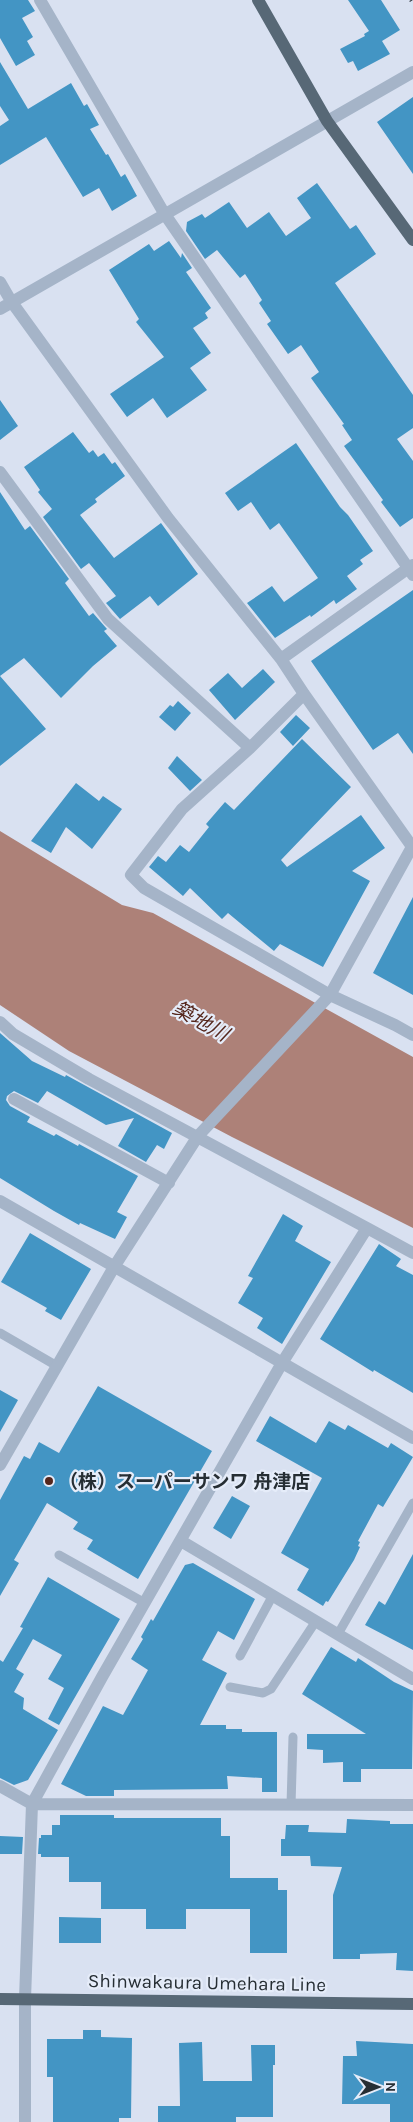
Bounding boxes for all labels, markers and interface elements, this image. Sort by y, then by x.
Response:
water label: 築地川 [169,997,234,1047]
place label: （株）スーパーサンワ 舟津店 [59,1471,310,1493]
marker: （株）スーパーサンワ 舟津店 [43,1475,55,1487]
street label: Shinwakaura Umehara Line [88,1970,326,1996]
north arrow [353,2062,403,2112]
text: N [382,2082,399,2092]

